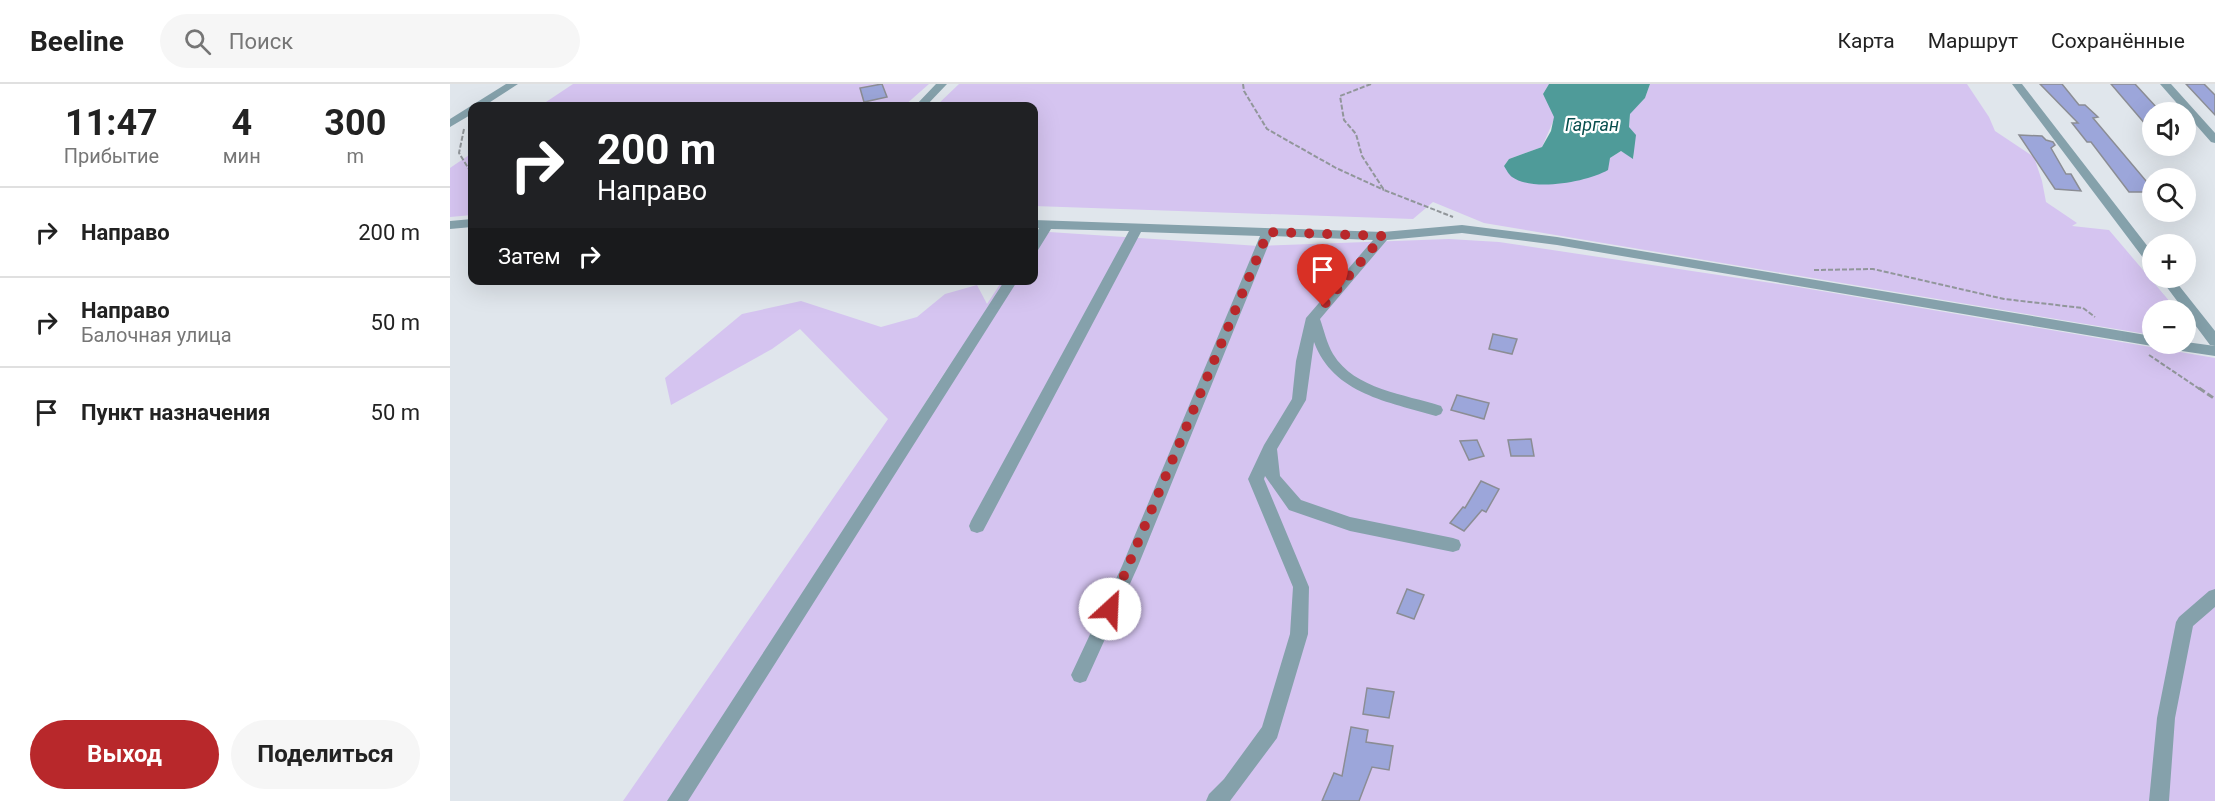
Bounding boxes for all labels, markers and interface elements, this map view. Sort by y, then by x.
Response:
search box [160,14,580,68]
text: Beeline [30,25,124,58]
icon: search [181,25,214,58]
text: Поиск [229,29,293,54]
text: Карта [1838,29,1895,53]
text: Маршрут [1928,29,2018,53]
text: Сохранённые [2051,29,2185,53]
text: 11:47 [65,102,158,144]
text: 4 [231,102,252,144]
text: 300 [324,102,386,144]
map controls [2142,102,2196,354]
button: sound [2142,102,2196,156]
water label: Гарган [1565,114,1619,135]
text: 200 m [597,125,716,174]
icon: right [498,126,576,204]
text: Прибытие [64,144,159,168]
text: мин [223,144,261,168]
text: m [347,144,364,168]
button: search [2142,168,2196,222]
text: Направо [597,175,707,207]
icon: right [30,216,63,249]
text: Направо [81,220,170,245]
text: 200 m [358,220,420,245]
button: + [2142,234,2196,288]
icon: right [573,240,606,273]
text: Затем [498,244,561,269]
pin [1297,244,1348,306]
icon: arrive [1306,253,1339,286]
text: Направо [81,298,170,323]
button: − [2142,300,2196,354]
icon: right [30,306,63,339]
text: 50 m [371,310,420,335]
text: Балочная улица [81,323,232,347]
icon: arrive [30,396,63,429]
text: Пункт назначения [81,400,270,425]
text: 50 m [371,400,420,425]
position arrow [1078,577,1142,641]
button: Выход [30,720,219,789]
button: Поделиться [231,720,420,789]

